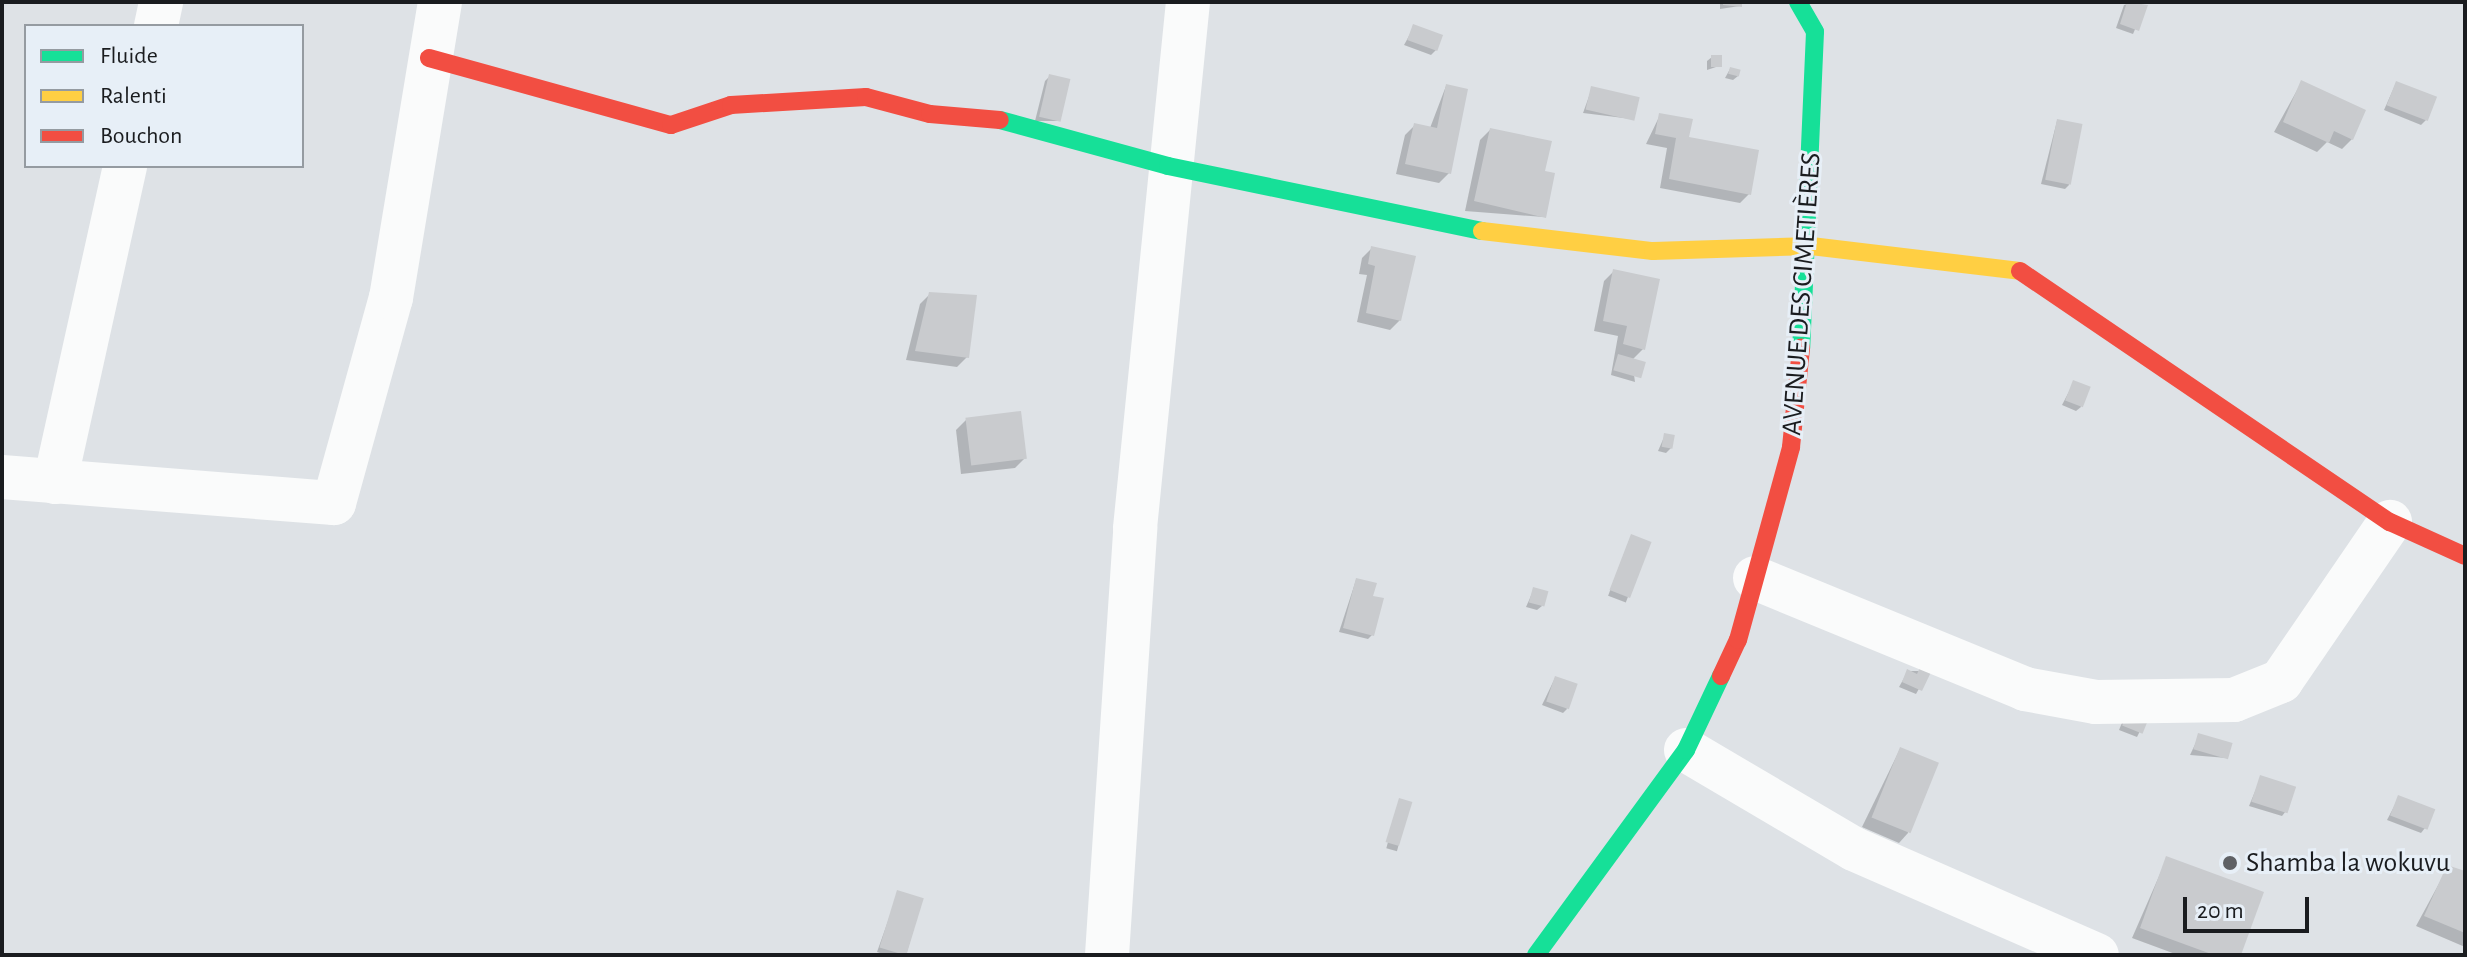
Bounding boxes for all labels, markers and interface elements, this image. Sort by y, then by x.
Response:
legend [24,24,304,168]
text: Fluide [100,44,158,68]
text: Ralenti [100,84,167,108]
text: Bouchon [100,124,182,148]
street label: AVENUE DES CIMETIÈRES [1775,151,1829,437]
place label: Shamba la wokuvu [2246,846,2450,880]
marker: Shamba la wokuvu [2221,854,2239,872]
scale bar [2187,881,2313,931]
text: 20 m [2197,899,2244,923]

